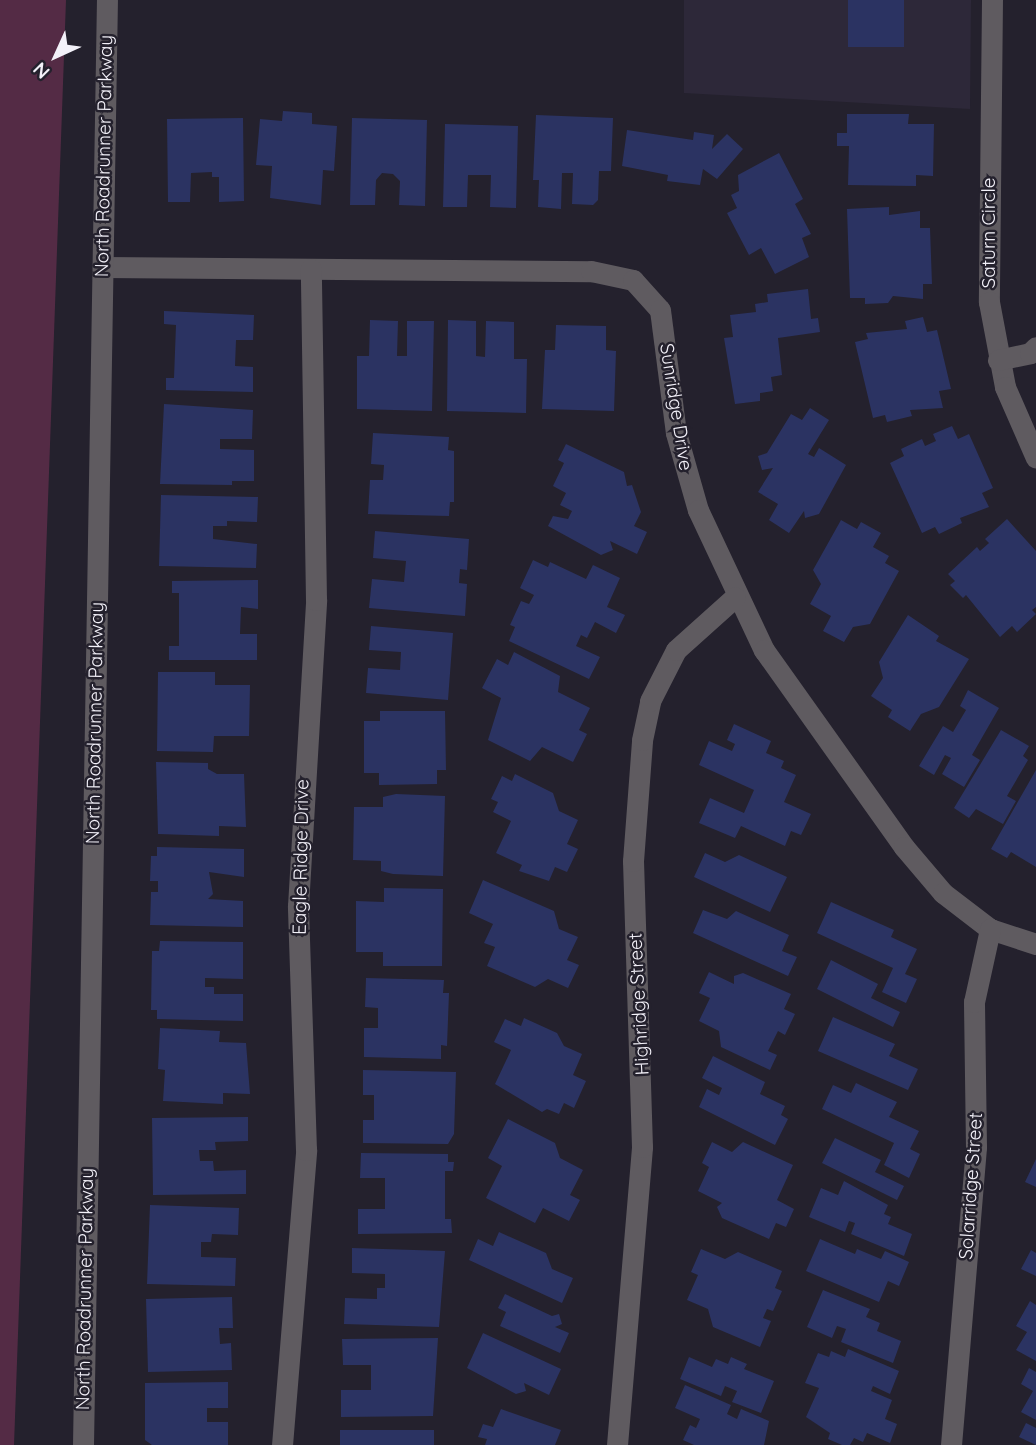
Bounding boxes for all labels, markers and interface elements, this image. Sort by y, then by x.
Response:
north arrow [21,21,91,91]
street label: North Roadrunner Parkway [90,35,118,277]
text: N [28,57,55,84]
street label: Saturn Circle [978,177,1000,289]
street label: Sunridge Drive [655,342,697,472]
street label: North Roadrunner Parkway [81,602,109,844]
street label: Eagle Ridge Drive [288,779,314,935]
street label: Highridge Street [624,932,654,1076]
street label: Solarridge Street [954,1112,988,1260]
street label: North Roadrunner Parkway [71,1168,99,1410]

